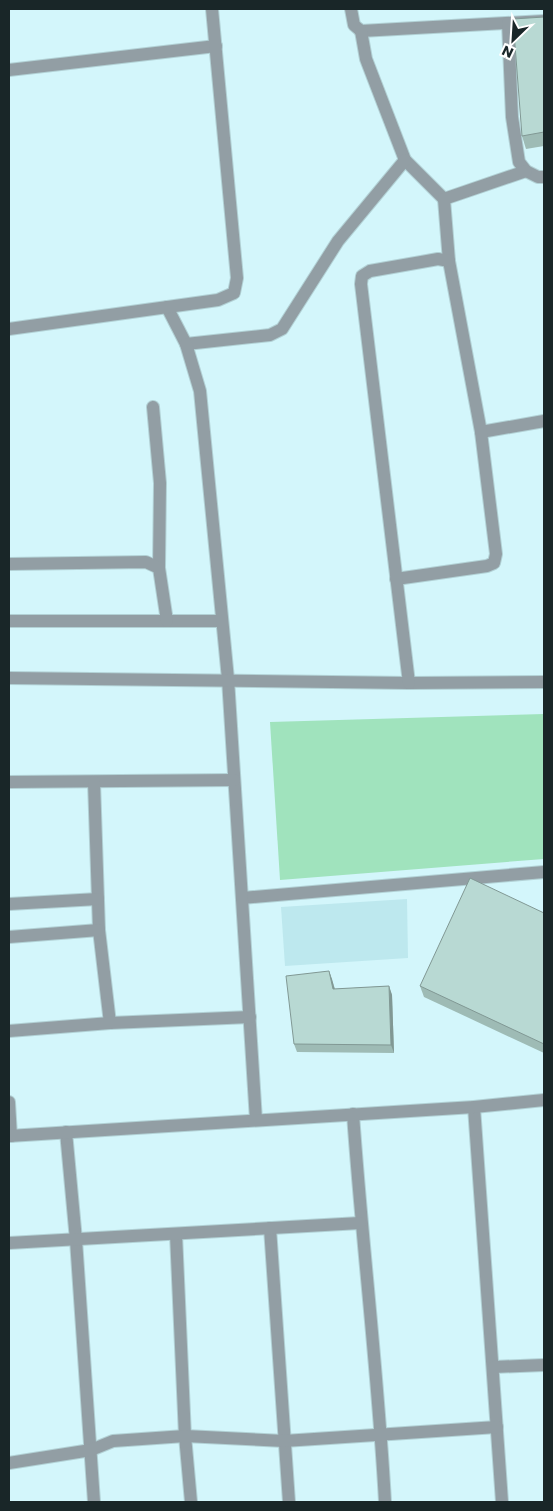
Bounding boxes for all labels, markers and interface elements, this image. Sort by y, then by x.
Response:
north arrow [488,15,538,65]
text: N [499,40,517,63]

